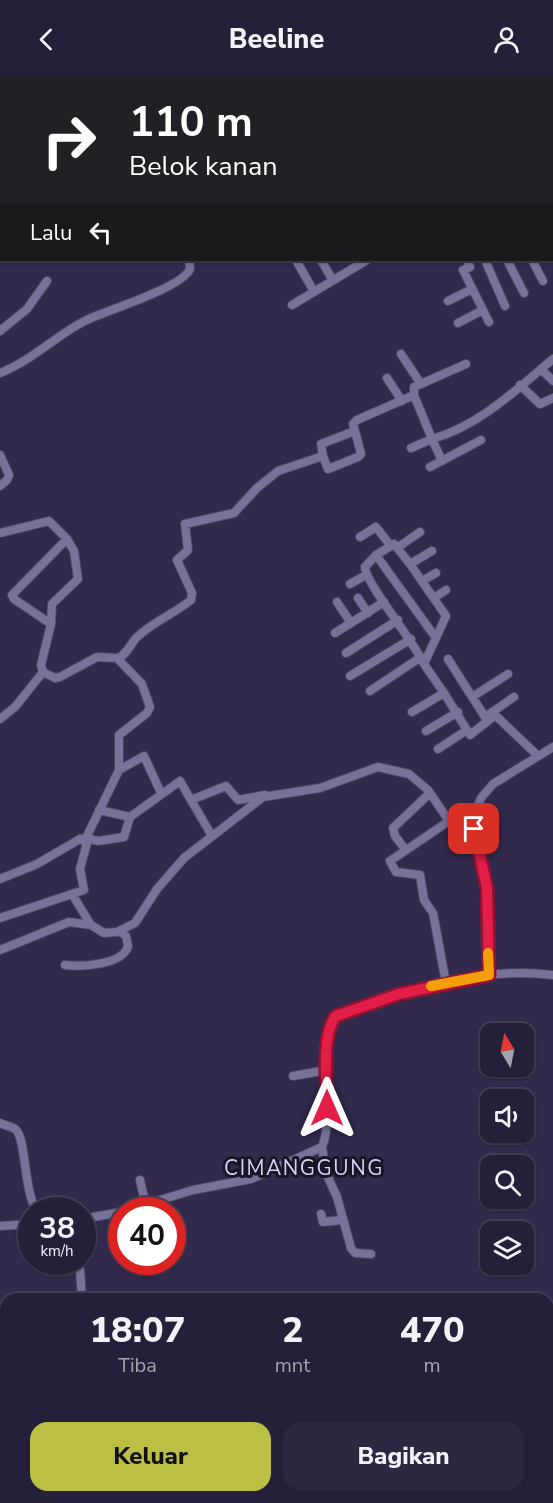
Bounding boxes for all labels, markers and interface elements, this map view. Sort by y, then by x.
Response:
text: Beeline [229,21,324,58]
icon: back [30,23,63,56]
icon: person [490,23,523,56]
text: 110 m [129,94,253,151]
icon: right [30,102,108,180]
text: Belok kanan [129,148,278,185]
icon: left [84,216,117,249]
text: Lalu [30,218,72,248]
pin [448,803,499,854]
icon: arrive [457,812,490,845]
north arrow [480,1023,534,1077]
map controls [480,1023,534,1275]
position arrow [295,1076,359,1140]
button: sound [480,1089,534,1143]
district label: CIMANGGUNG [224,1154,384,1182]
button: search [480,1155,534,1209]
speed limit sign: 40 [108,1197,186,1275]
text: 38 [39,1208,75,1249]
button: layers [480,1221,534,1275]
text: km/h [40,1241,74,1261]
text: 18:07 [89,1306,185,1355]
text: 2 [282,1306,303,1355]
text: 470 [400,1306,465,1355]
text: Tiba [118,1352,157,1379]
text: mnt [275,1352,310,1379]
text: m [424,1352,441,1379]
button: Keluar [30,1422,271,1491]
button: Bagikan [283,1422,524,1491]

